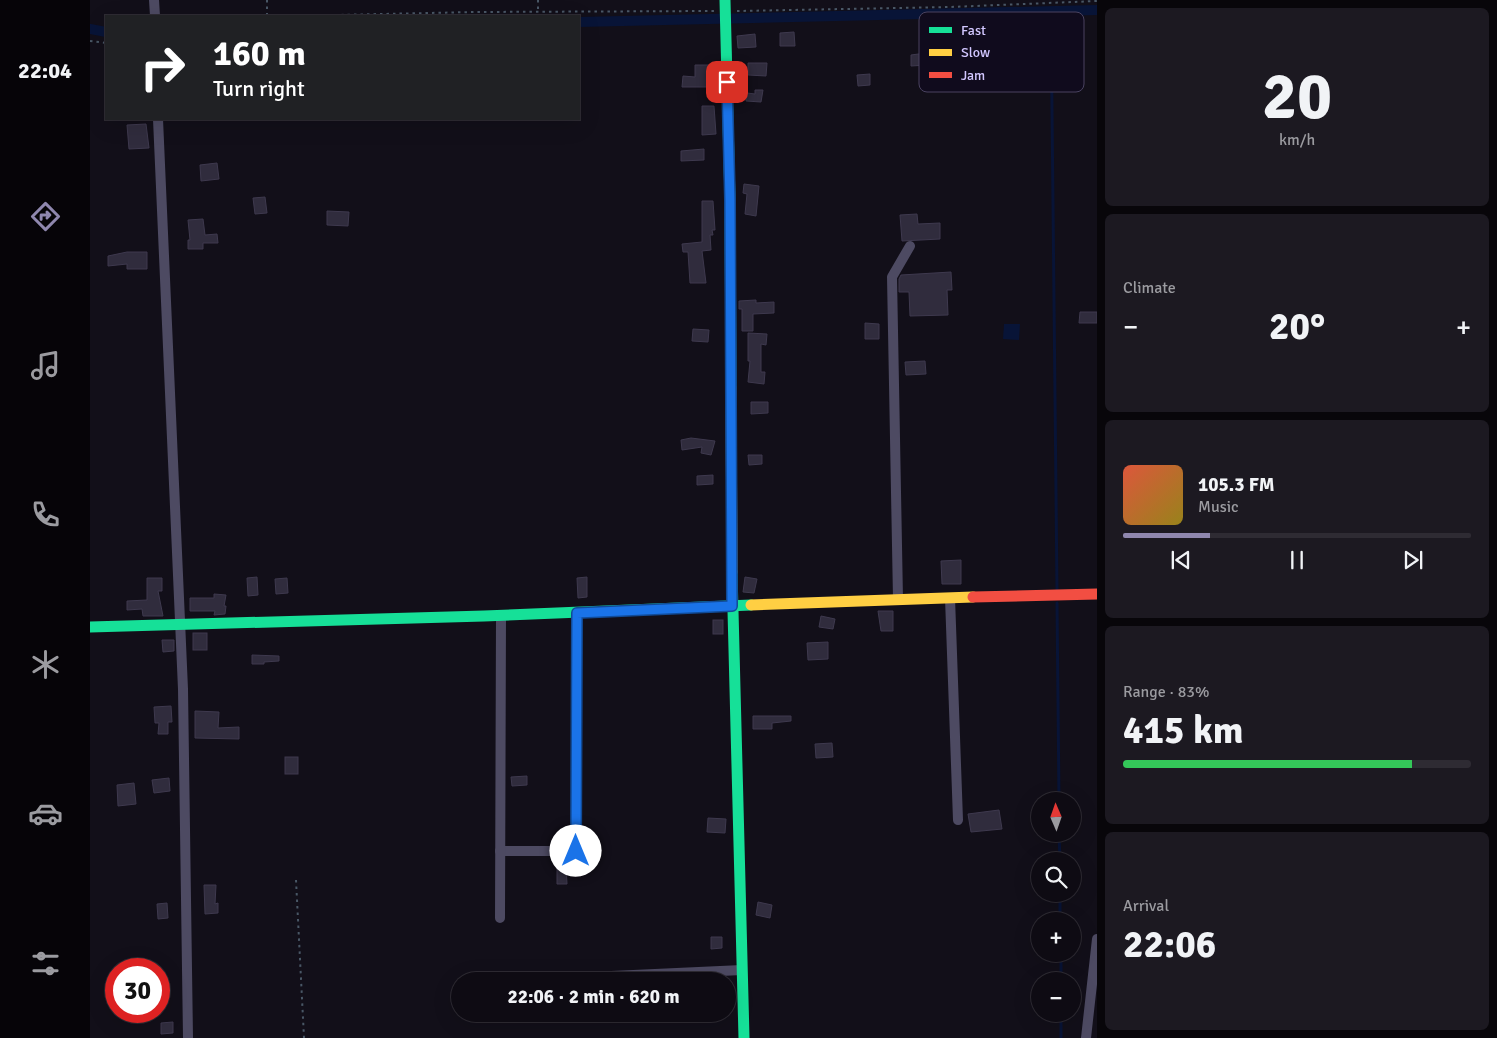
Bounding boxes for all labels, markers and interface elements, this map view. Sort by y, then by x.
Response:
legend [919,12,1084,92]
text: Fast [961,22,986,39]
text: 160 m [213,32,306,75]
icon: right [130,35,195,100]
text: Slow [961,44,990,61]
text: 22:04 [18,57,72,84]
text: 20 [1262,57,1332,137]
pin [706,61,748,103]
text: Jam [961,67,985,84]
icon: arrive [713,68,741,96]
text: Turn right [213,75,305,102]
text: km/h [1279,130,1315,150]
icon: directions [28,199,63,234]
text: Climate [1123,278,1176,298]
text: 20° [1269,303,1325,350]
text: − [1123,310,1138,344]
text: + [1456,310,1471,344]
icon: music [28,348,63,383]
text: 105.3 FM [1198,473,1275,497]
icon: phone [28,497,63,532]
text: Music [1198,497,1239,517]
icon: previous [1167,546,1195,574]
icon: pause [1283,546,1311,574]
icon: next [1399,546,1427,574]
icon: climate [28,647,63,682]
text: Range · 83% [1123,682,1209,702]
text: 415 km [1123,707,1244,754]
north arrow [1031,792,1081,842]
map controls [1031,792,1081,1022]
icon: car [28,796,63,831]
position arrow [549,824,601,876]
button: search [1031,852,1081,902]
text: Arrival [1123,896,1169,916]
button: + [1031,912,1081,962]
text: 22:06 [1123,921,1216,968]
icon: filters [28,946,63,981]
speed limit sign: 30 [105,958,170,1023]
button: − [1031,972,1081,1022]
text: 22:06 · 2 min · 620 m [507,985,680,1009]

